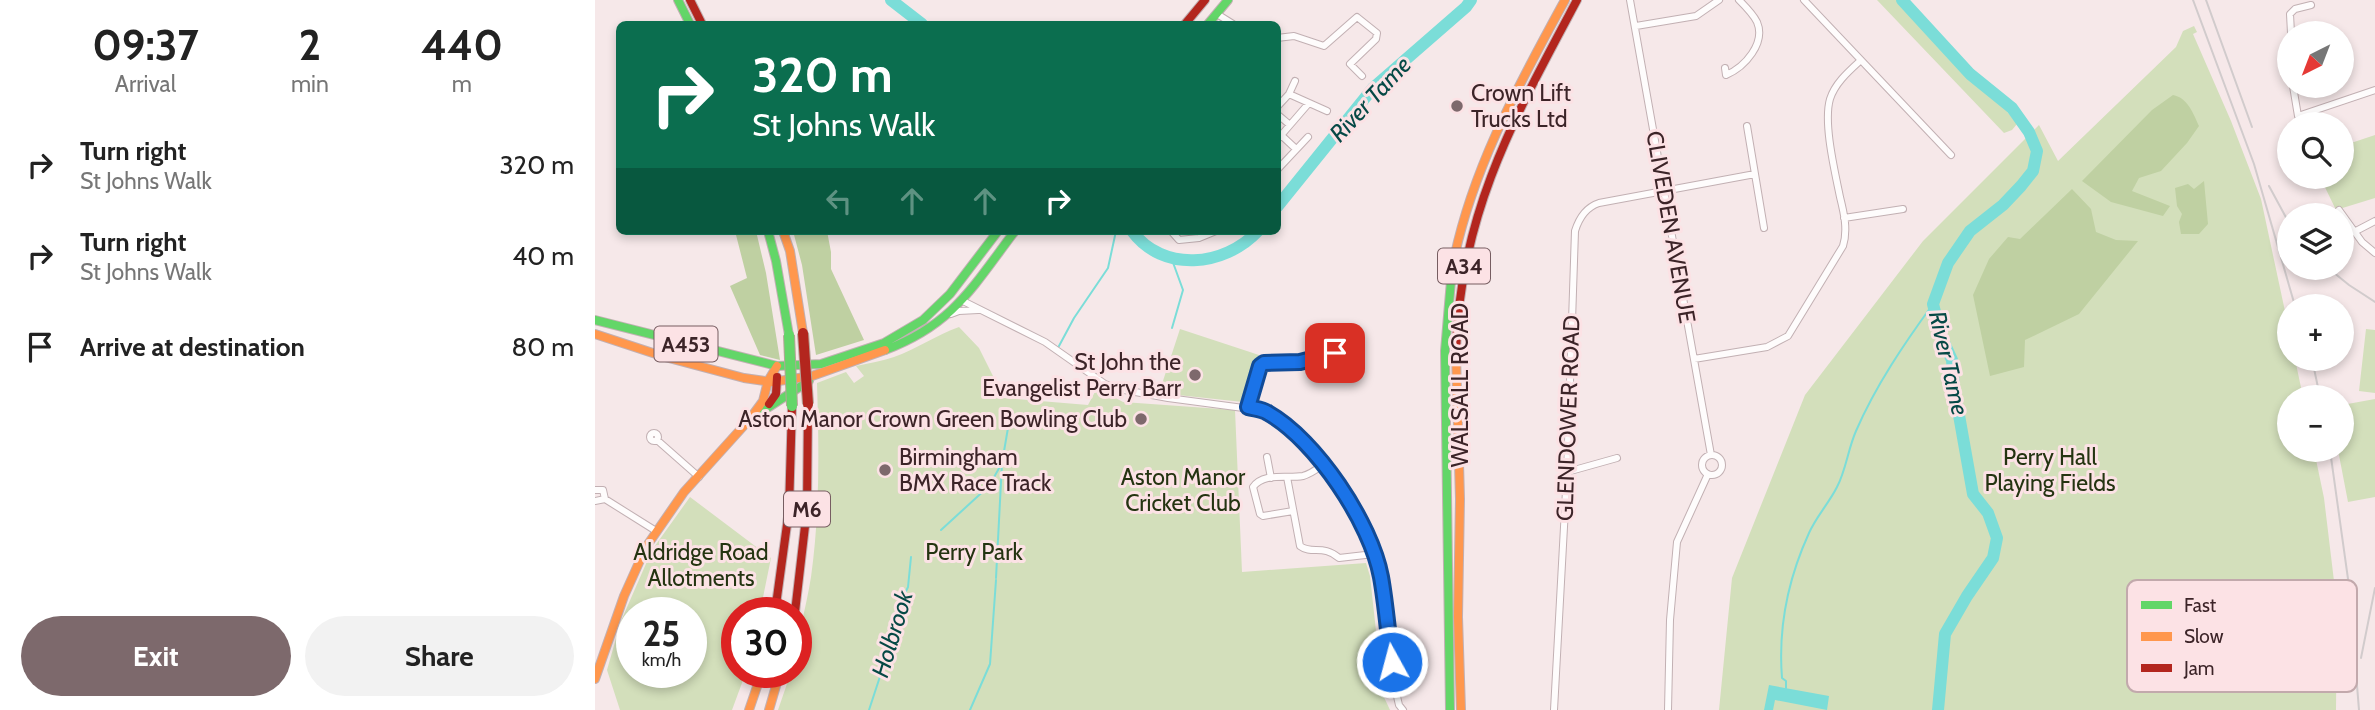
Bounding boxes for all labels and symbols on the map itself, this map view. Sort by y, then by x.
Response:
north arrow [2277,21,2354,98]
water label: River Tame [1323,50,1417,148]
place label: Crown Lift Trucks Ltd [1471,79,1571,133]
marker: Crown Lift Trucks Ltd [1449,98,1465,114]
street label: CLIVEDEN AVENUE [1640,129,1702,325]
road number: A34 [1438,248,1490,284]
street label: WALSALL ROAD [1446,303,1474,467]
water label: River Tame [1923,308,1975,418]
street label: GLENDOWER ROAD [1550,315,1586,521]
pin [1305,323,1365,383]
road number: A453 [655,326,717,362]
place label: St John the Evangelist Perry Barr [982,348,1182,402]
marker: St John the Evangelist Perry Barr [1187,367,1203,383]
place label: Aston Manor Crown Green Bowling Club [738,405,1127,433]
marker: Aston Manor Crown Green Bowling Club [1133,411,1149,427]
place label: Birmingham BMX Race Track [899,443,1052,497]
park label: Perry Hall Playing Fields [1984,443,2116,497]
marker: Birmingham BMX Race Track [877,462,893,478]
park label: Aston Manor Cricket Club [1121,463,1246,517]
road number: M6 [784,491,830,526]
park label: Aldridge Road Allotments [633,538,769,592]
park label: Perry Park [925,538,1023,566]
legend [2127,580,2357,692]
water label: Holbrook [865,587,919,681]
text: Fast [2184,594,2217,617]
speed limit sign: 30 [721,597,812,688]
position arrow [1355,625,1429,699]
text: Slow [2184,625,2224,648]
text: Jam [2183,657,2214,680]

